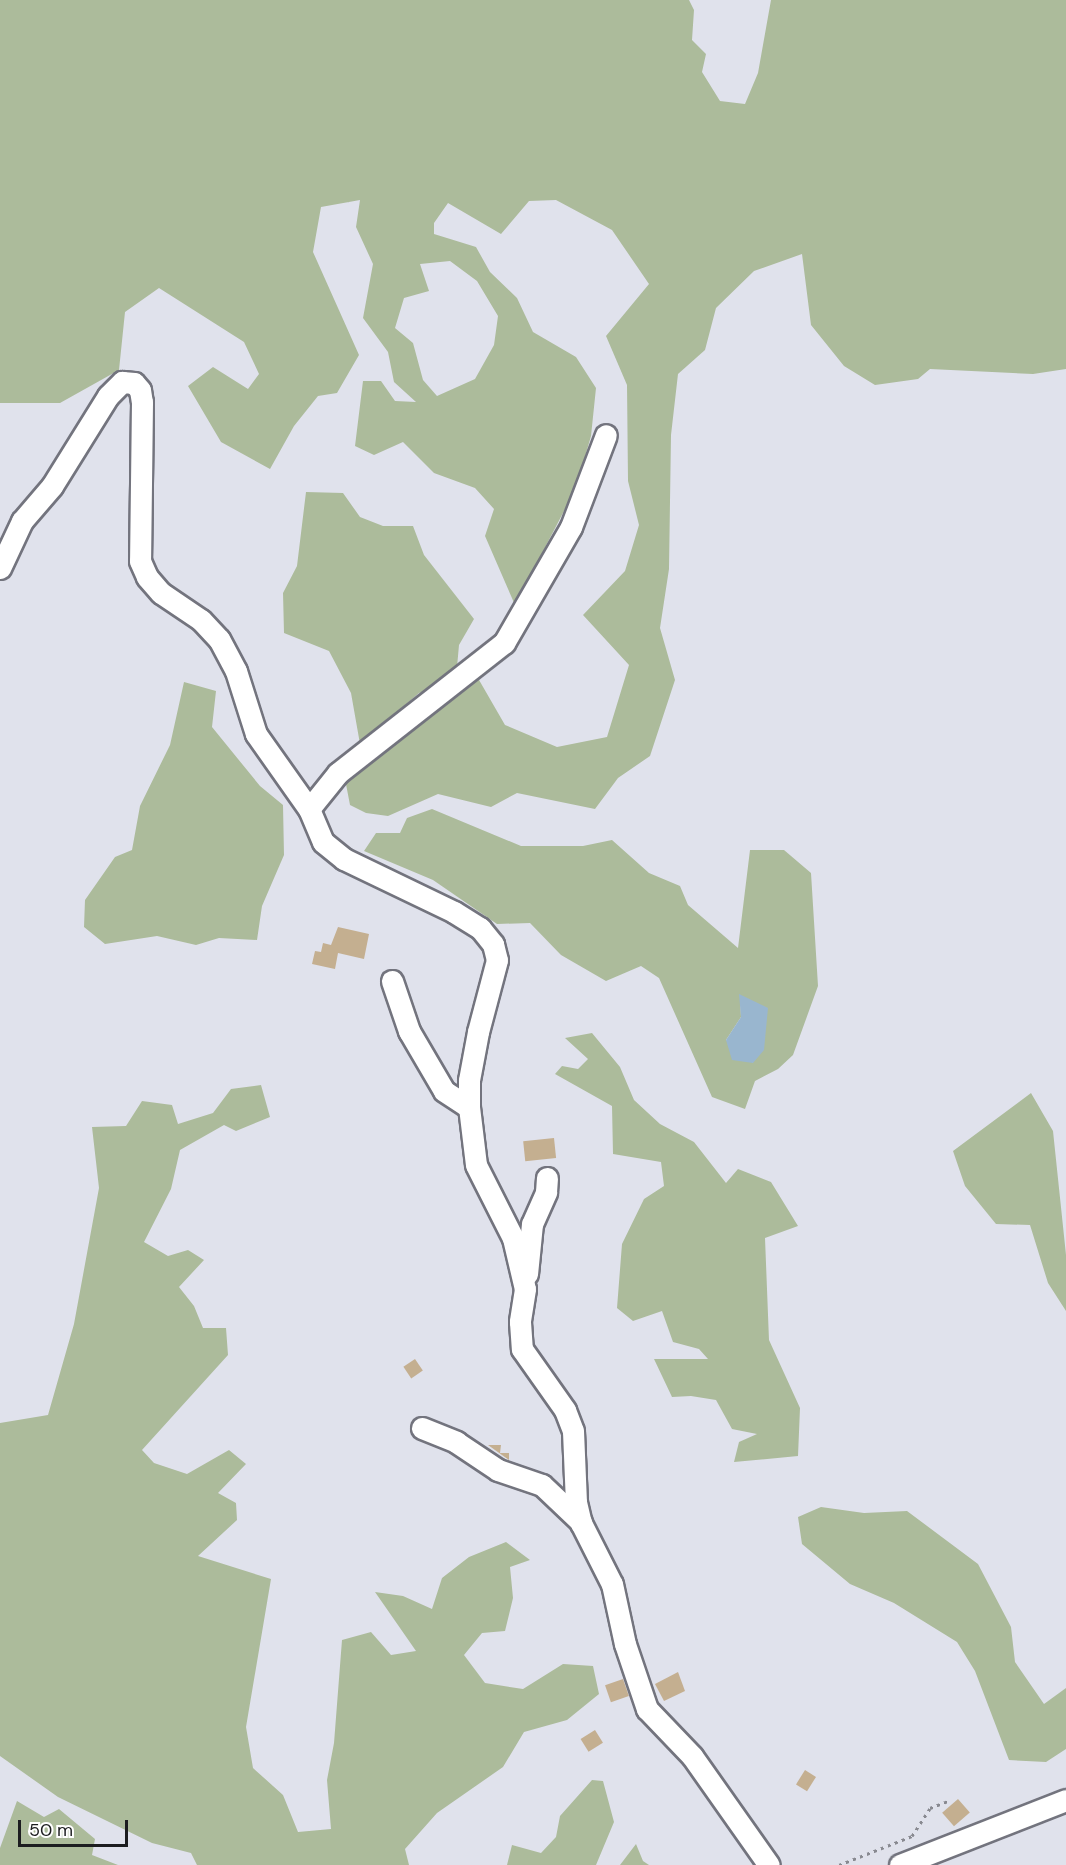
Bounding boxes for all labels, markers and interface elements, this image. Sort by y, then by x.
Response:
scale bar [21,1808,130,1846]
text: 50 m [29,1818,73,1842]

